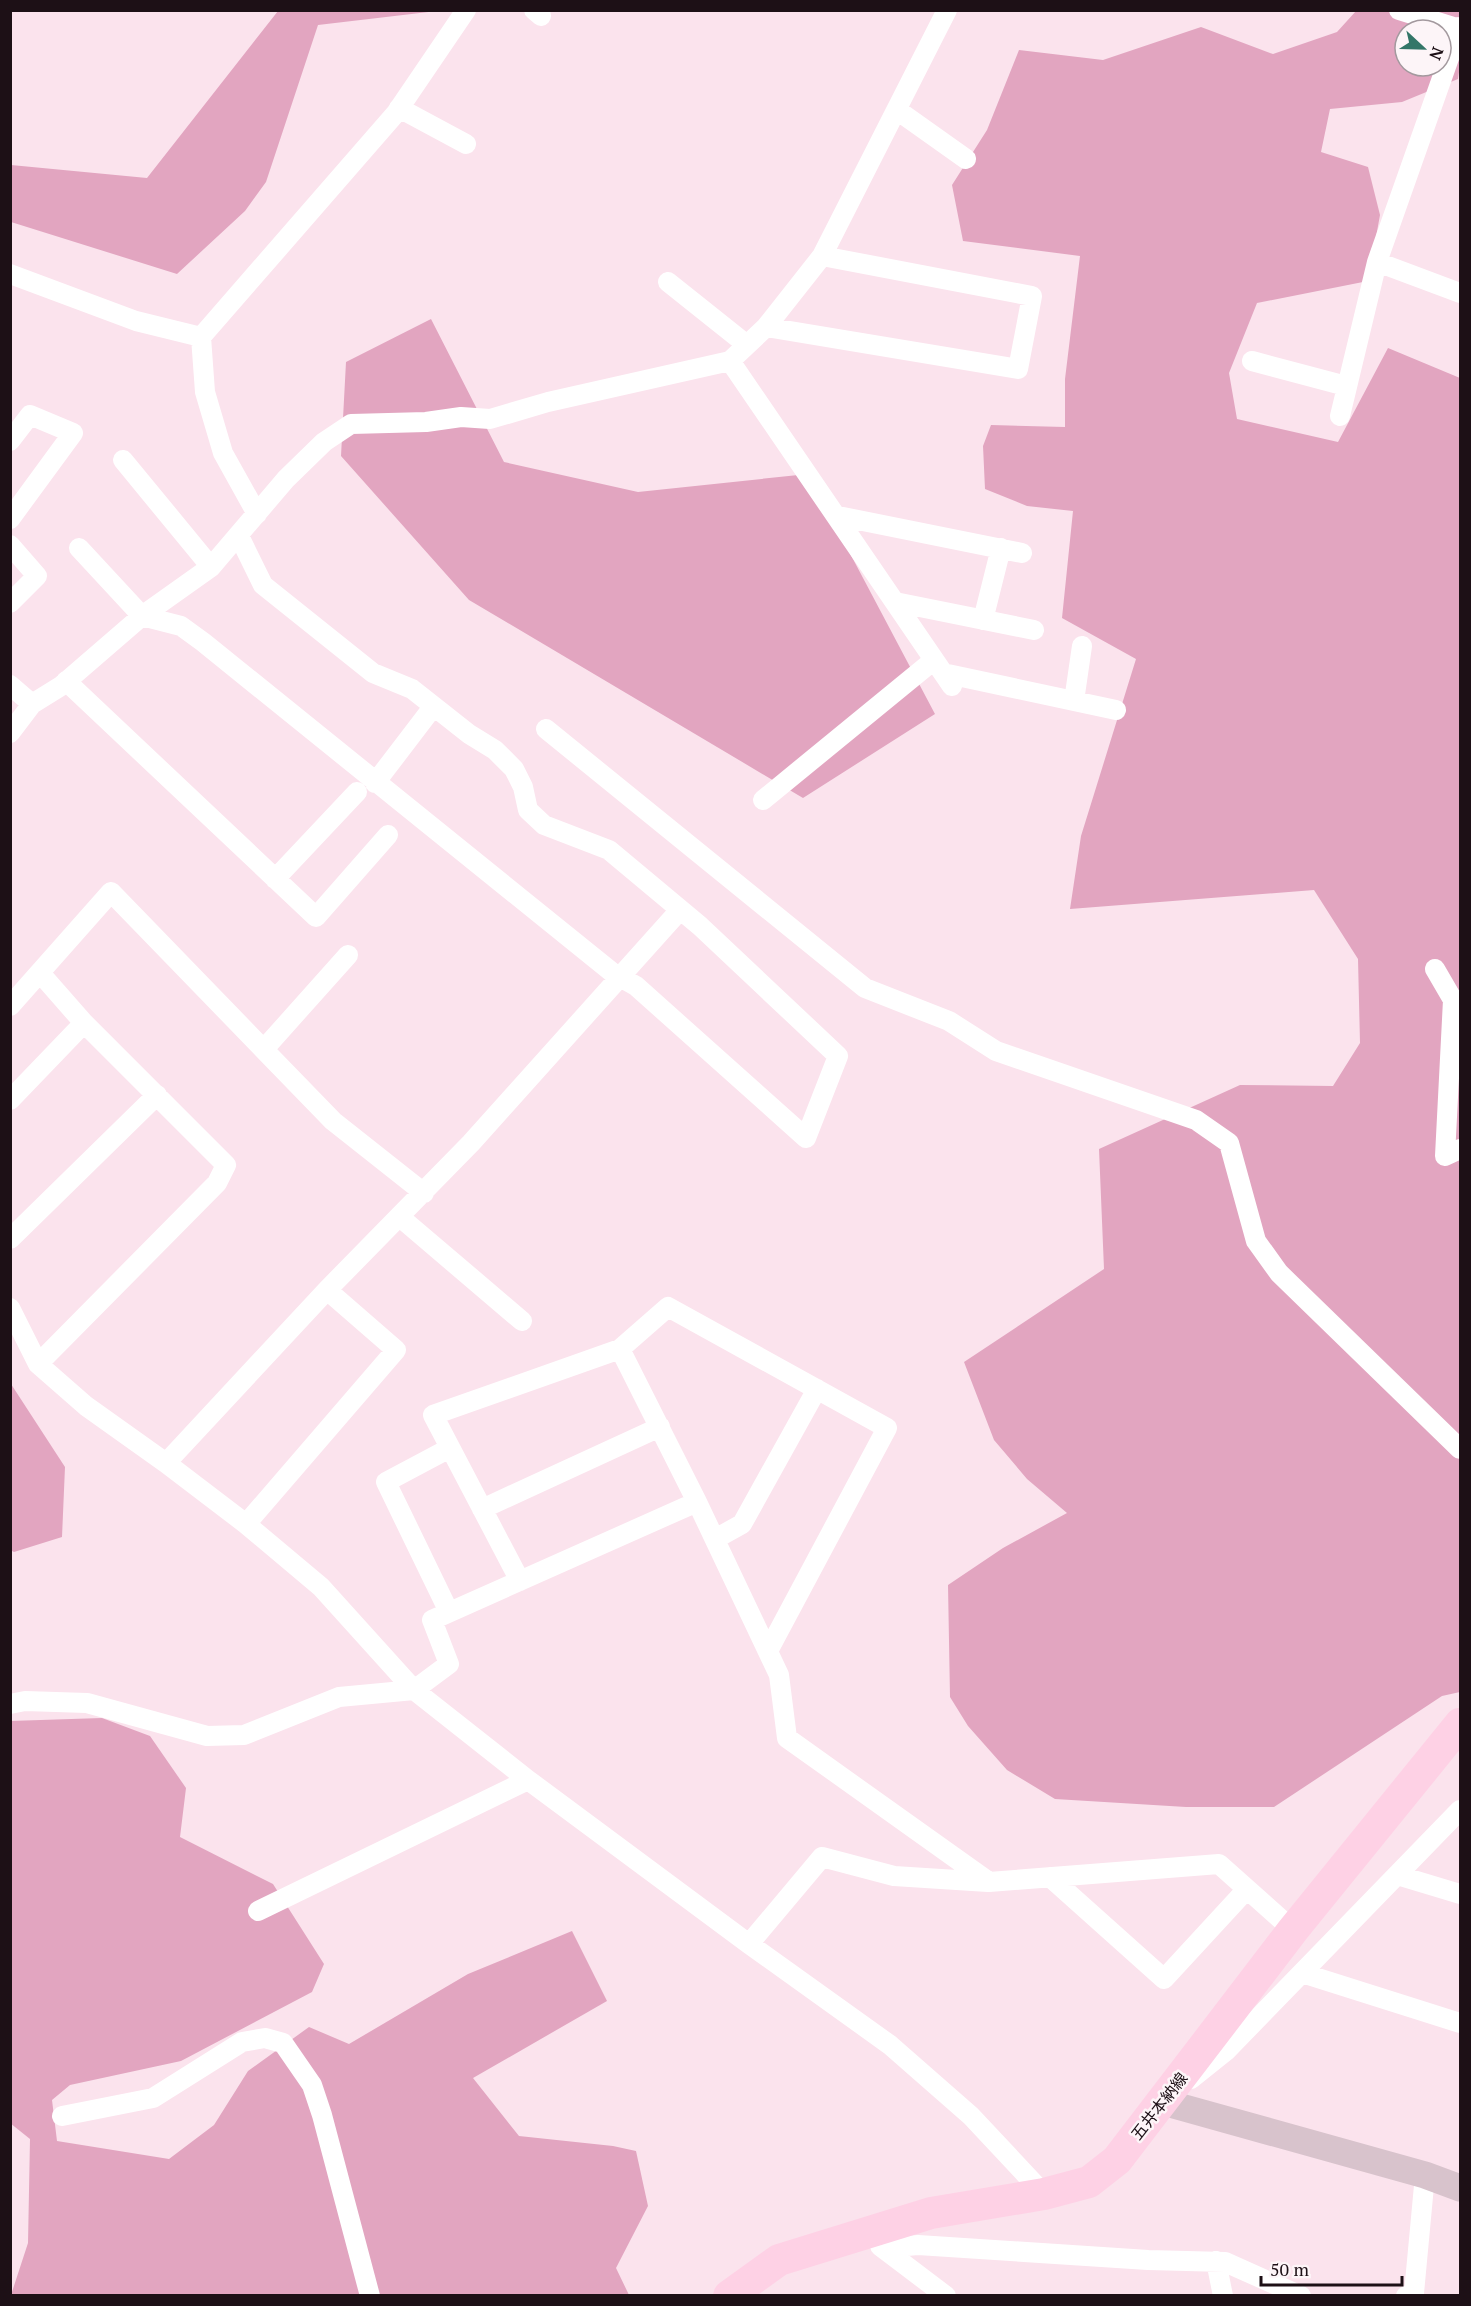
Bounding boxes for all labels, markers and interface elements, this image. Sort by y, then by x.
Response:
north arrow [1393,18,1453,78]
text: N [1424,44,1449,63]
street label: 五井本納線 [1126,2068,1192,2144]
scale bar [1261,2249,1402,2287]
text: 50 m [1270,2257,1310,2281]

